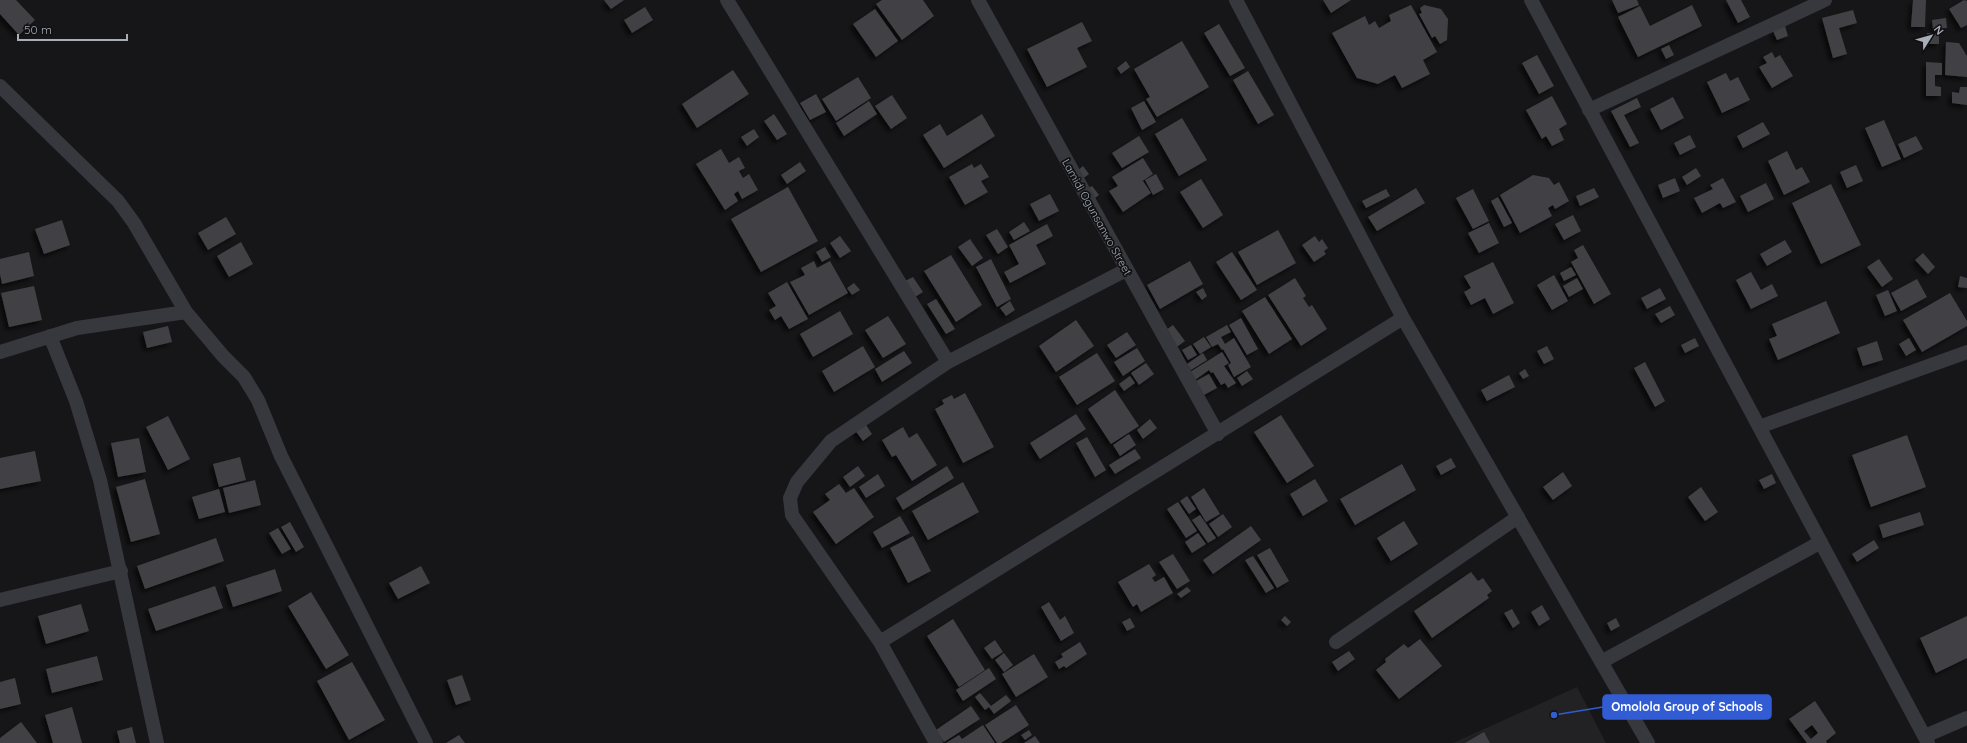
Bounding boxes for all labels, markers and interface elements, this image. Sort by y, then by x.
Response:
scale bar [18,16,127,42]
north arrow [1911,16,1951,56]
text: 50 m [24,22,52,37]
text: N [1931,23,1947,37]
street label: Lamidi Ogunsanwo Street [1059,156,1135,278]
callout: Omolola Group of Schools [1603,695,1771,719]
text: Omolola Group of Schools [1611,699,1763,714]

